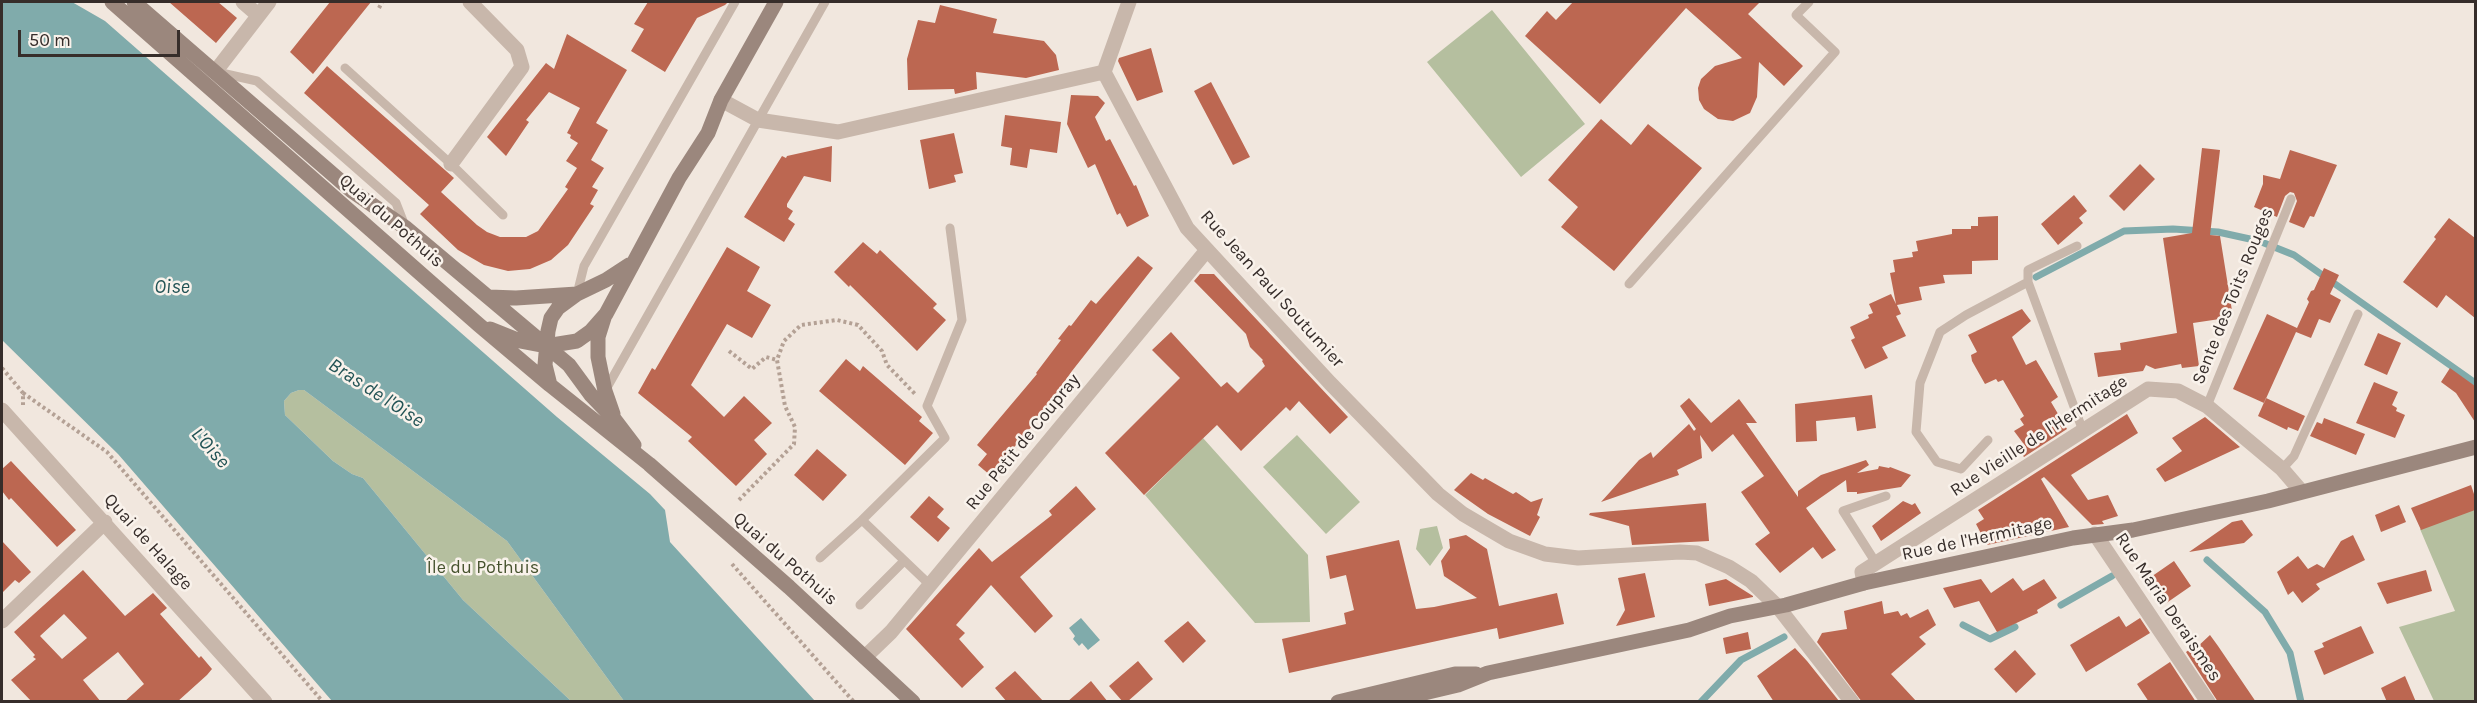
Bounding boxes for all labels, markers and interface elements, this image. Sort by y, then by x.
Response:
scale bar [21,18,183,56]
text: 50 m [29,29,71,51]
street label: Quai du Pothuis [334,170,448,272]
street label: Sente des Toits Rouges [2188,204,2278,388]
street label: Rue Jean Paul Soutumier [1196,206,1348,372]
water label: Oise [154,275,190,299]
water label: Bras de l'Oise [324,353,428,433]
street label: Rue Petit de Coupray [961,369,1085,515]
street label: Rue Vieille de l'Hermitage [1946,371,2132,501]
water label: L'Oise [185,423,235,473]
street label: Quai de Halage [99,489,197,595]
street label: Quai du Pothuis [728,508,842,610]
street label: Rue de l'Hermitage [1900,513,2054,565]
street label: Rue Maria Deraismes [2110,529,2226,685]
park label: Île du Pothuis [427,557,539,579]

